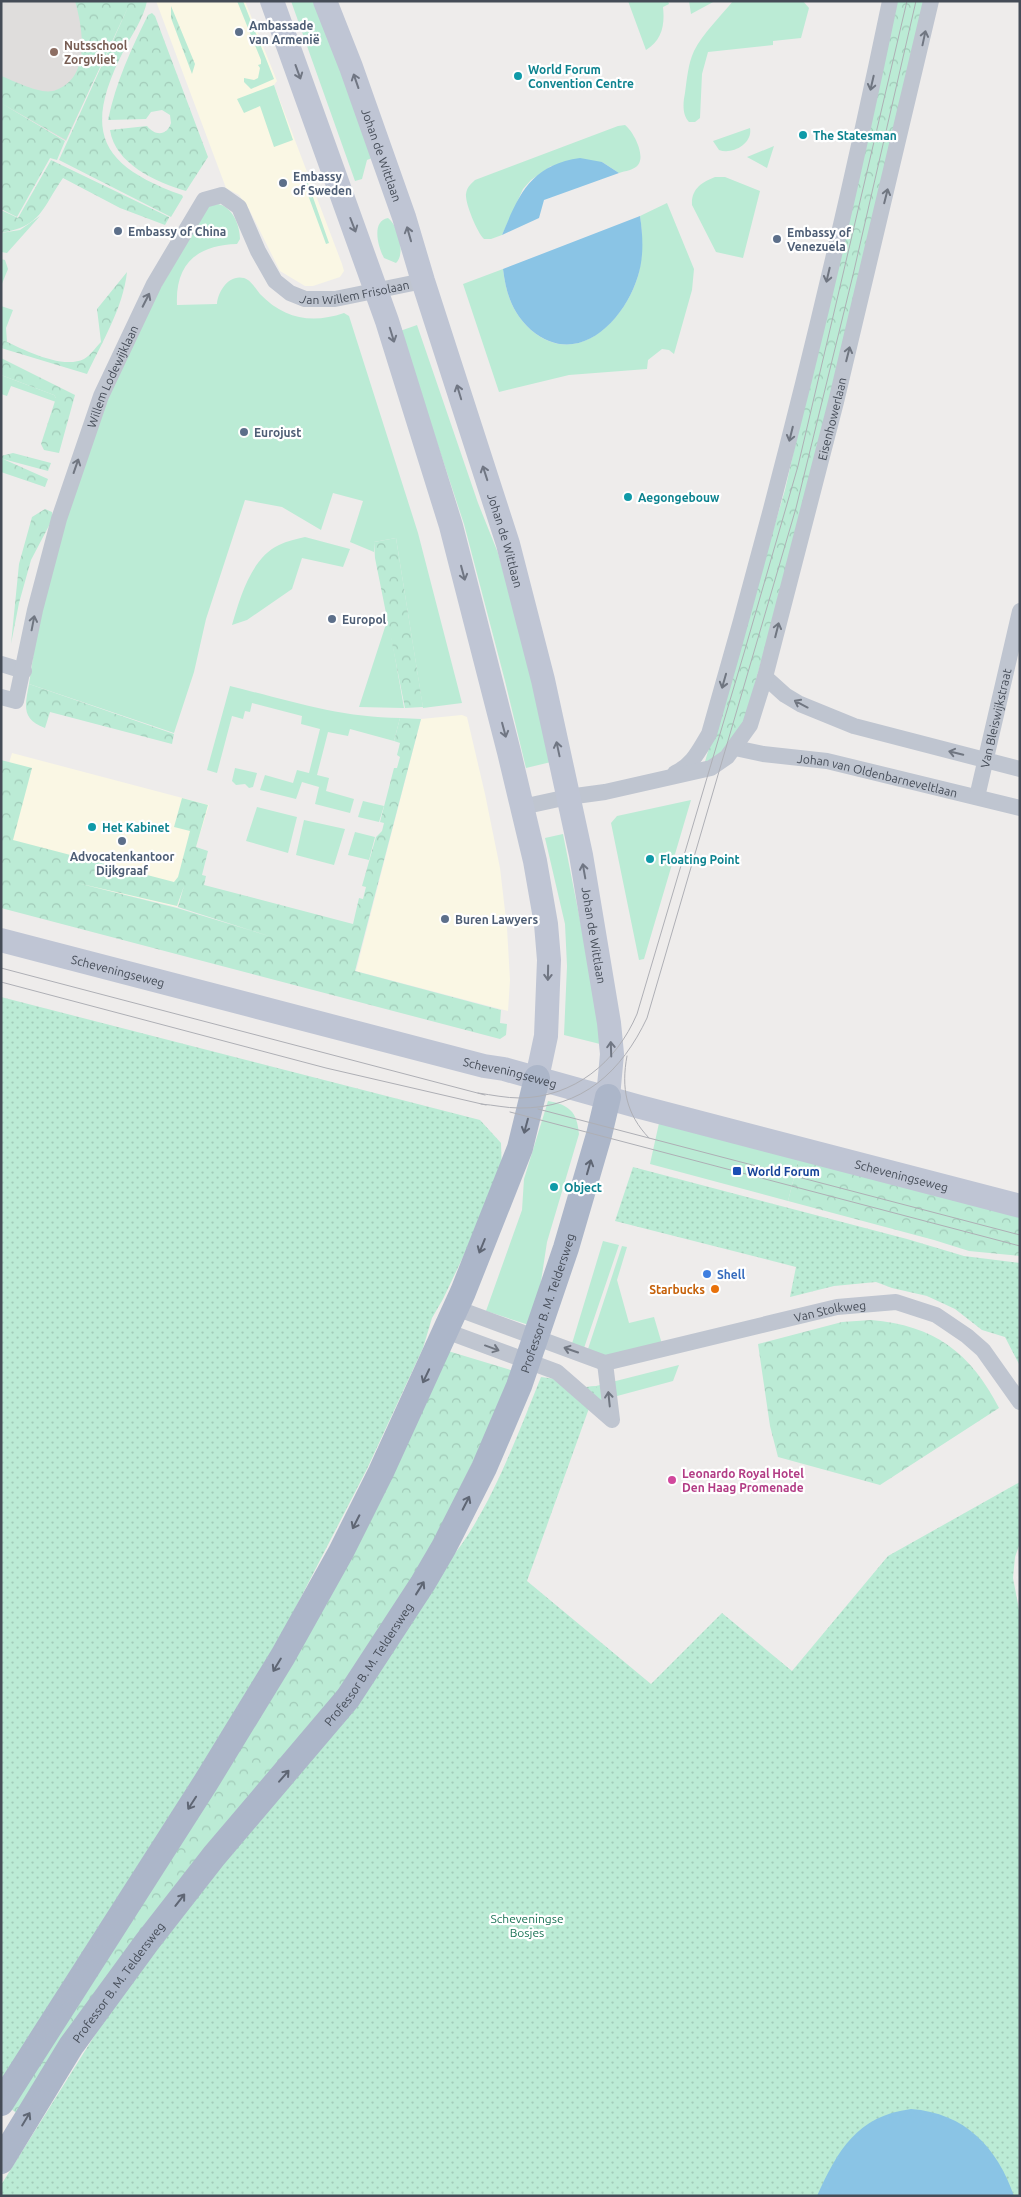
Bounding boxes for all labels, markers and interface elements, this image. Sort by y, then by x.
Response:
place label: Ambassade van Armenië [249,19,320,46]
marker: Ambassade van Armenië [233,26,245,38]
one-way arrow [920,30,929,46]
place label: Nutsschool Zorgvliet [64,39,128,66]
marker: Nutsschool Zorgvliet [48,46,60,58]
place label: World Forum Convention Centre [528,63,634,90]
one-way arrow [294,64,303,79]
marker: World Forum Convention Centre [512,70,524,82]
one-way arrow [351,74,360,89]
one-way arrow [867,75,876,91]
street label: Johan de Wittlaan [360,106,404,203]
marker: The Statesman [797,129,809,141]
place label: The Statesman [813,129,897,142]
place label: Embassy of Sweden [293,170,352,197]
marker: Embassy of Sweden [277,177,289,189]
one-way arrow [882,188,891,204]
one-way arrow [348,217,358,232]
marker: Embassy of China [112,225,124,237]
place label: Embassy of China [128,225,226,238]
place label: Embassy of Venezuela [787,226,852,253]
one-way arrow [404,227,414,243]
marker: Embassy of Venezuela [771,233,783,245]
one-way arrow [823,267,832,283]
street label: Jan Willem Frisolaan [298,277,410,306]
one-way arrow [141,293,151,308]
street label: Willem Lodewijklaan [84,323,140,429]
one-way arrow [387,327,397,343]
one-way arrow [843,346,853,362]
street label: Eisenhowerlaan [815,376,848,462]
one-way arrow [454,384,464,400]
one-way arrow [786,425,795,441]
marker: Eurojust [238,426,250,438]
place label: Eurojust [254,426,301,439]
one-way arrow [71,458,81,474]
one-way arrow [480,466,490,482]
street label: Johan de Wittlaan [485,491,525,589]
marker: Aegongebouw [622,491,634,503]
place label: Aegongebouw [638,491,720,504]
one-way arrow [459,564,468,580]
marker: Europol [326,613,338,625]
place label: Europol [342,613,387,626]
one-way arrow [28,615,38,631]
one-way arrow [773,622,782,638]
street label: Van Bleiswijkstraat [977,667,1013,769]
one-way arrow [718,672,728,688]
one-way arrow [794,699,809,708]
one-way arrow [499,722,509,738]
one-way arrow [553,741,562,757]
one-way arrow [948,748,964,757]
street label: Johan van Oldenbarneveltlaan [796,751,959,799]
marker: Het Kabinet [86,821,98,833]
place label: Het Kabinet [102,821,170,834]
marker: Advocatenkantoor Dijkgraaf [116,835,128,847]
place label: Advocatenkantoor Dijkgraaf [70,850,174,877]
marker: Floating Point [644,853,656,865]
place label: Floating Point [660,853,740,866]
one-way arrow [578,863,588,879]
street label: Johan de Wittlaan [580,886,609,985]
marker: Buren Lawyers [439,913,451,925]
place label: Buren Lawyers [455,913,538,926]
street label: Scheveningseweg [70,952,166,989]
one-way arrow [543,964,553,980]
one-way arrow [606,1041,616,1057]
street label: Scheveningseweg [462,1054,558,1090]
one-way arrow [520,1117,530,1133]
street label: Scheveningseweg [854,1157,950,1194]
one-way arrow [585,1160,595,1176]
marker: World Forum [731,1165,743,1177]
place label: World Forum [747,1165,820,1178]
marker: Object [548,1181,560,1193]
place label: Object [564,1181,602,1194]
street label: Professor B. M. Teldersweg [518,1232,576,1374]
one-way arrow [476,1238,486,1253]
marker: Shell [701,1268,713,1280]
place label: Shell [717,1268,745,1281]
place label: Starbucks [649,1283,705,1296]
marker: Starbucks [709,1283,721,1295]
street label: Van Stolkweg [793,1298,867,1324]
one-way arrow [484,1344,499,1353]
one-way arrow [563,1345,579,1355]
one-way arrow [421,1368,430,1383]
one-way arrow [604,1392,614,1408]
place label: Leonardo Royal Hotel Den Haag Promenade [682,1467,804,1494]
marker: Leonardo Royal Hotel Den Haag Promenade [666,1474,678,1486]
one-way arrow [462,1496,471,1511]
one-way arrow [351,1514,360,1529]
one-way arrow [415,1581,425,1595]
street label: Professor B. M. Teldersweg [321,1600,415,1728]
one-way arrow [272,1657,282,1671]
one-way arrow [278,1769,289,1782]
one-way arrow [187,1796,198,1810]
one-way arrow [174,1894,185,1907]
park label: Scheveningse Bosjes [490,1912,564,1939]
street label: Professor B. M. Teldersweg [69,1919,167,2045]
one-way arrow [22,2113,32,2127]

